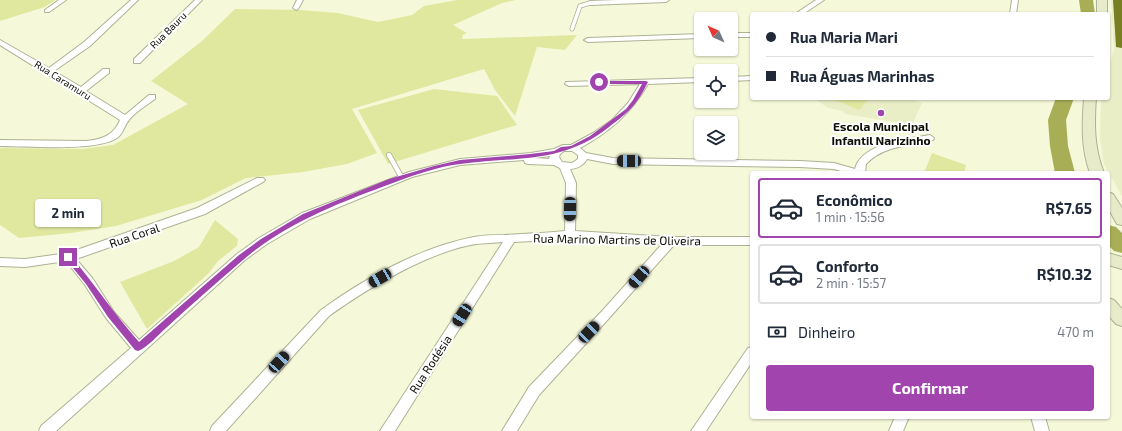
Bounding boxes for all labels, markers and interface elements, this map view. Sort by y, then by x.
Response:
street label: Rua Bauru [147,9,189,51]
north arrow [694,12,738,56]
map controls [694,12,738,160]
text: Rua Maria Mari [790,28,898,46]
street label: Rua Caramuru [32,58,94,102]
button: locate [694,64,738,108]
text: Rua Águas Marinhas [790,67,935,85]
route start [590,73,608,91]
marker: Escola Municipal Infantil Narizinho [876,108,886,118]
button: layers [694,116,738,160]
place label: Escola Municipal Infantil Narizinho [831,119,931,147]
car [617,155,641,167]
icon: car [768,190,804,226]
text: Econômico [816,191,893,209]
car [564,197,576,221]
callout: 2 min [35,199,101,227]
text: R$7.65 [1046,199,1092,217]
text: 2 min [51,205,85,221]
text: 1 min · 15:56 [816,209,885,225]
street label: Rua Coral [107,220,161,250]
street label: Rua Marino Martins de Oliveira [533,231,701,247]
route end [59,248,77,266]
icon: car [768,256,804,292]
text: Conforto [816,257,879,275]
car [627,264,651,290]
text: R$10.32 [1037,265,1092,283]
car [367,267,393,289]
text: 2 min · 15:57 [816,275,886,291]
car [450,302,474,328]
car [576,319,602,345]
icon: cash [766,321,788,343]
text: Dinheiro [798,323,855,341]
text: 470 m [1057,324,1094,340]
street label: Rua Rodésia [406,332,454,396]
car [267,349,291,375]
button: Confirmar [766,365,1094,411]

